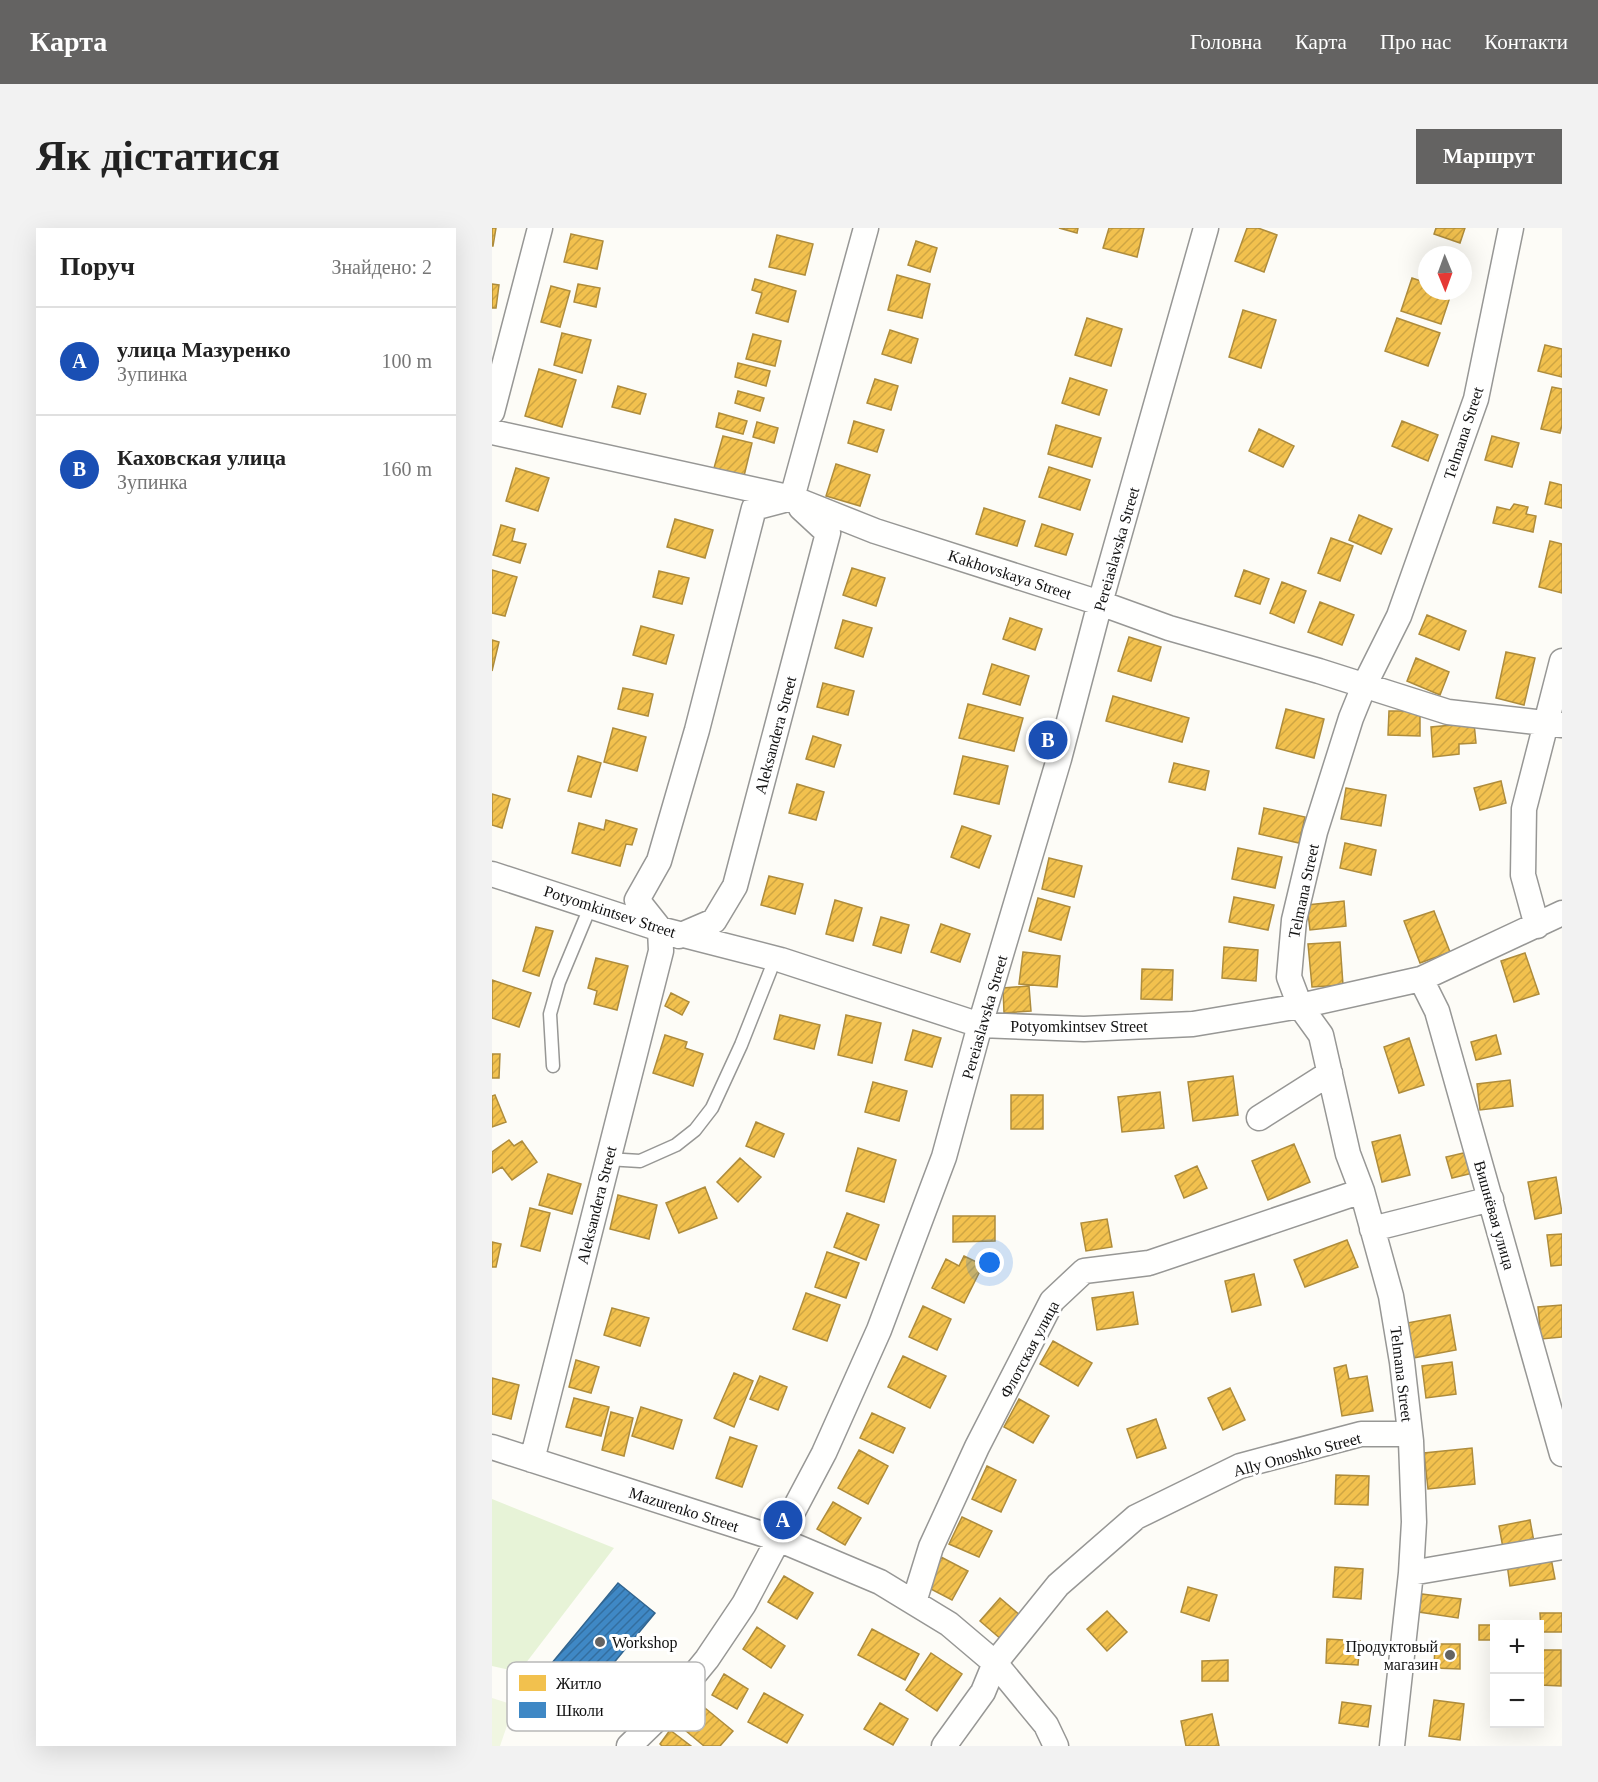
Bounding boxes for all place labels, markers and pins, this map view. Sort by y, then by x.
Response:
pin: B [1028,718,1068,762]
pin: A [764,1498,802,1542]
place label: Workshop [612,1634,677,1652]
marker: Workshop [593,1635,607,1649]
place label: Продуктовый магазин [1346,1638,1438,1673]
marker: Продуктовый магазин [1443,1648,1457,1662]

